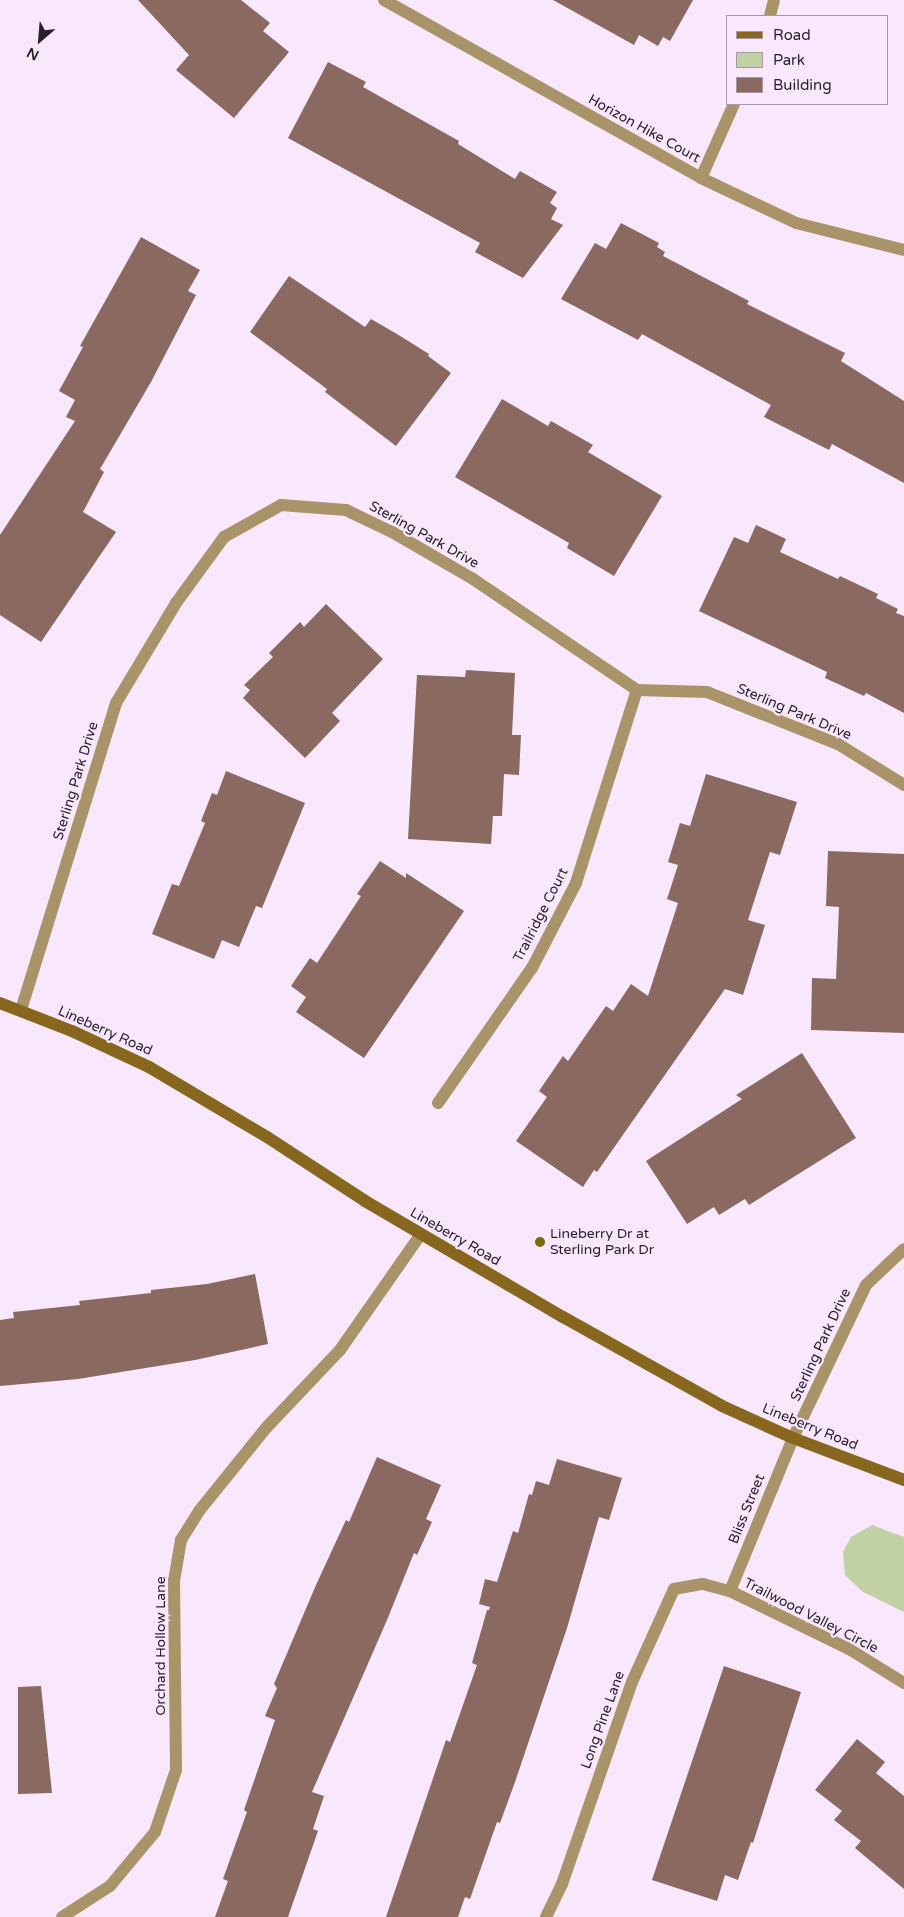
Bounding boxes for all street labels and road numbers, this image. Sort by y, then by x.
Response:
street label: Horizon Hike Court [585,91,703,167]
street label: Sterling Park Drive [366,498,482,572]
street label: Sterling Park Drive [734,680,854,744]
street label: Sterling Park Drive [50,720,102,842]
street label: Trailridge Court [510,865,572,965]
street label: Lineberry Road [55,1003,155,1059]
street label: Lineberry Road [407,1204,503,1270]
street label: Sterling Park Drive [787,1286,855,1404]
street label: Lineberry Road [760,1400,860,1454]
street label: Bliss Street [725,1472,769,1546]
street label: Trailwood Valley Circle [741,1575,881,1657]
street label: Orchard Hollow Lane [153,1576,169,1716]
street label: Long Pine Lane [578,1669,628,1771]

